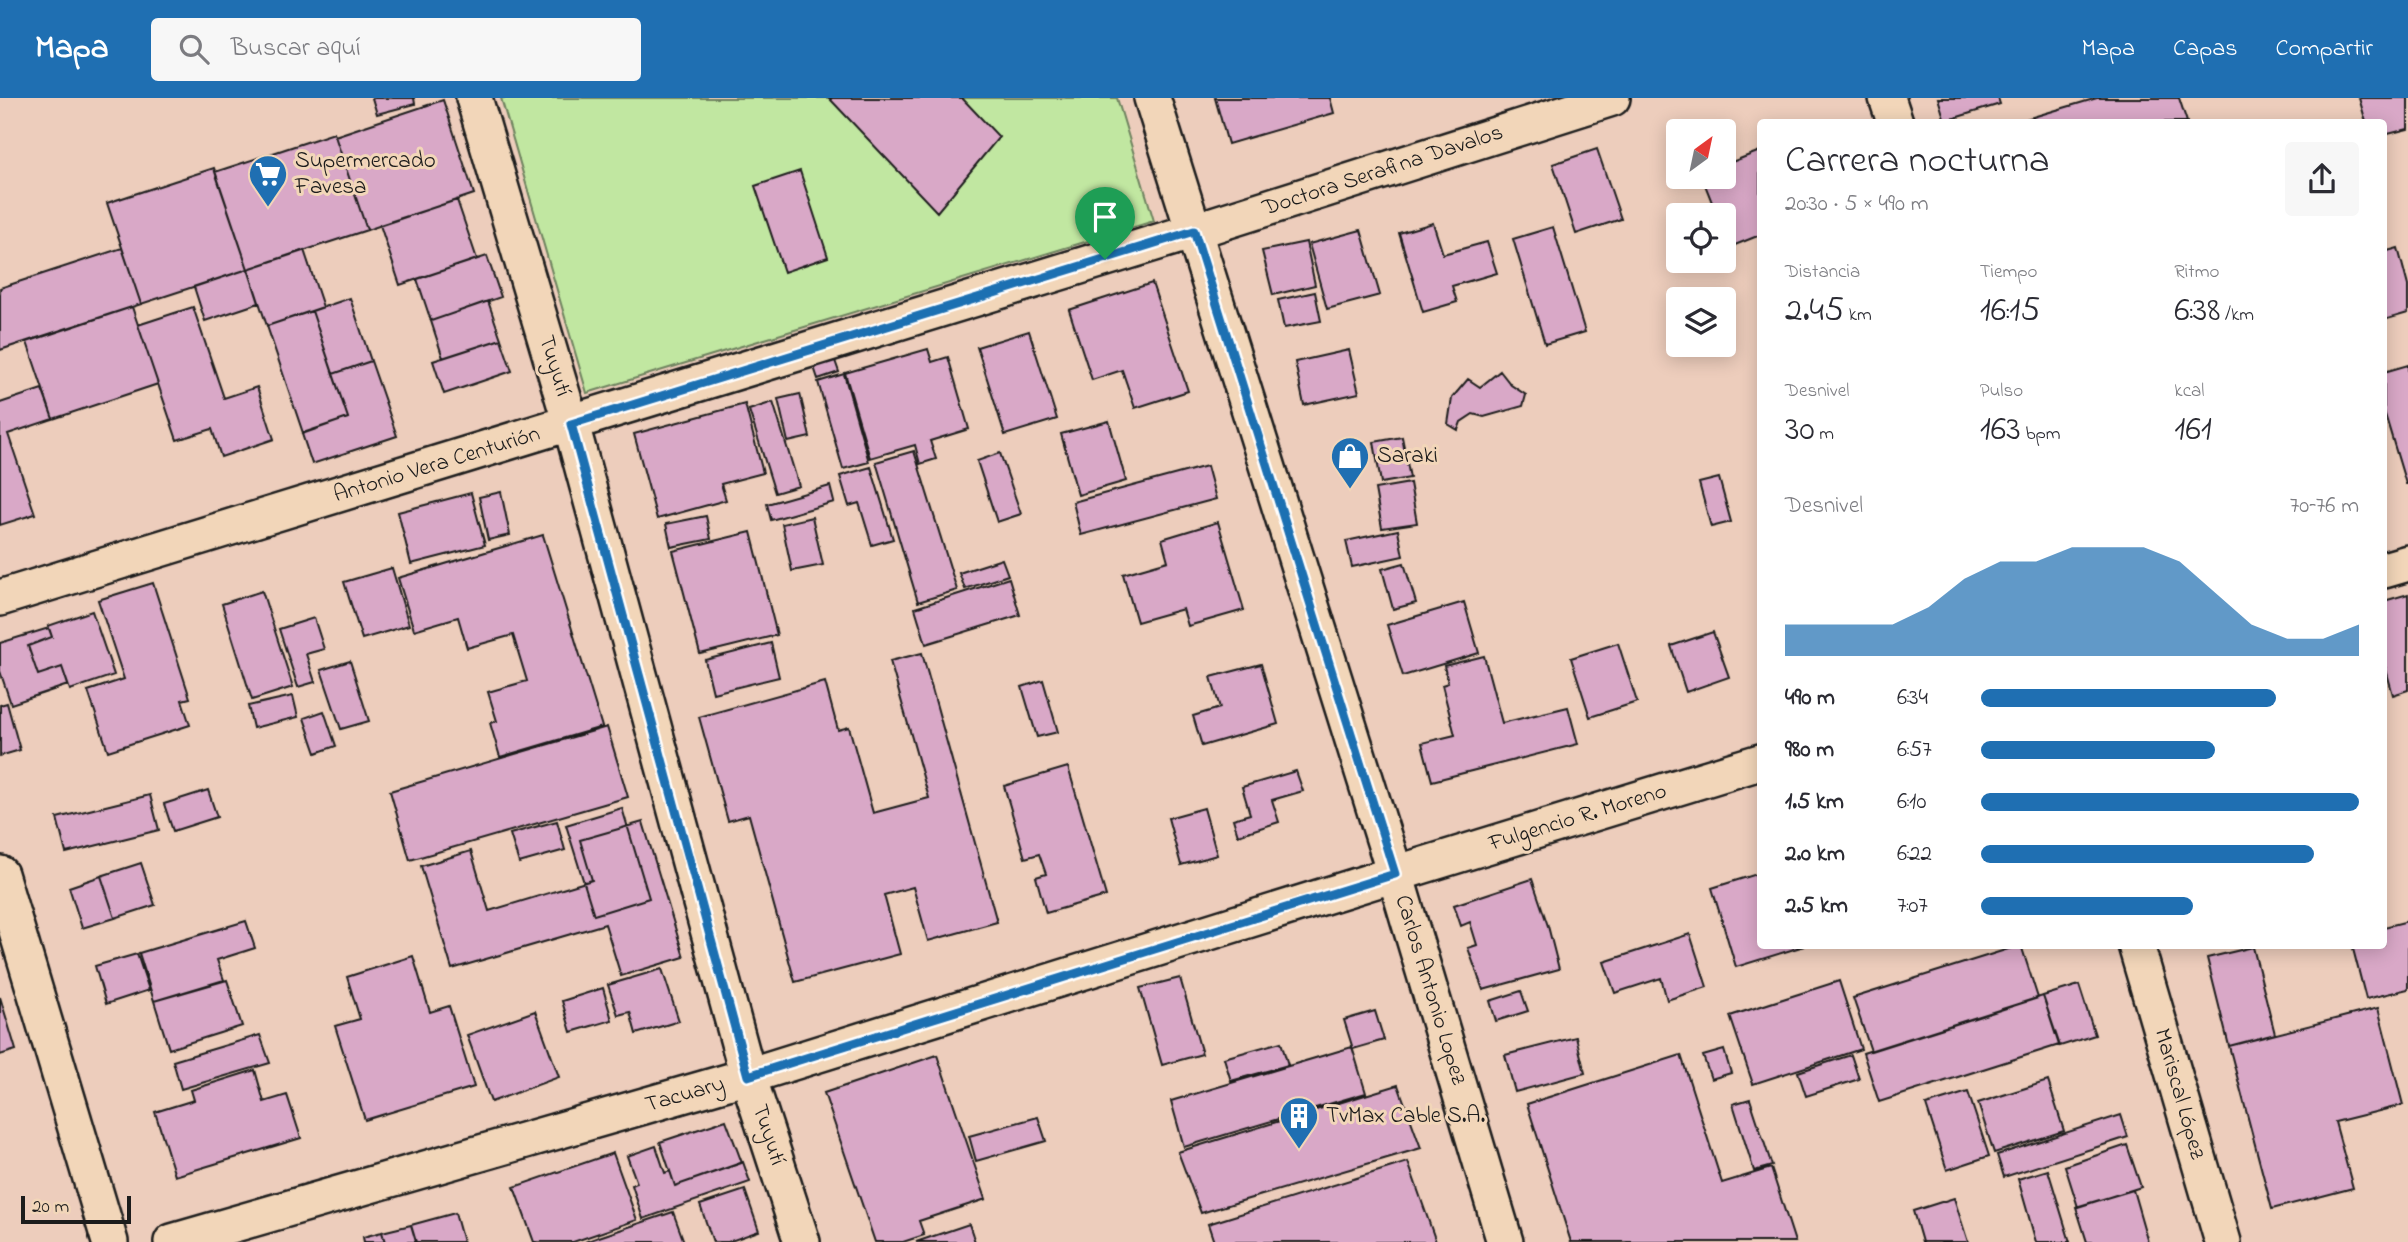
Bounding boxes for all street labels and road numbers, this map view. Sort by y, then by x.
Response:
street label: Doctora Serafina Davalos [1258,117,1508,226]
street label: Tuyutí [527,331,579,401]
street label: Antonio Vera Centurión [330,418,544,512]
street label: Fulgencio R. Moreno [1484,775,1671,862]
street label: Carlos Antonio Lopez [1385,891,1475,1089]
street label: Mariscal López [2145,1025,2214,1164]
street label: Tacuary [641,1068,729,1124]
street label: Tuyutí [741,1100,793,1171]

